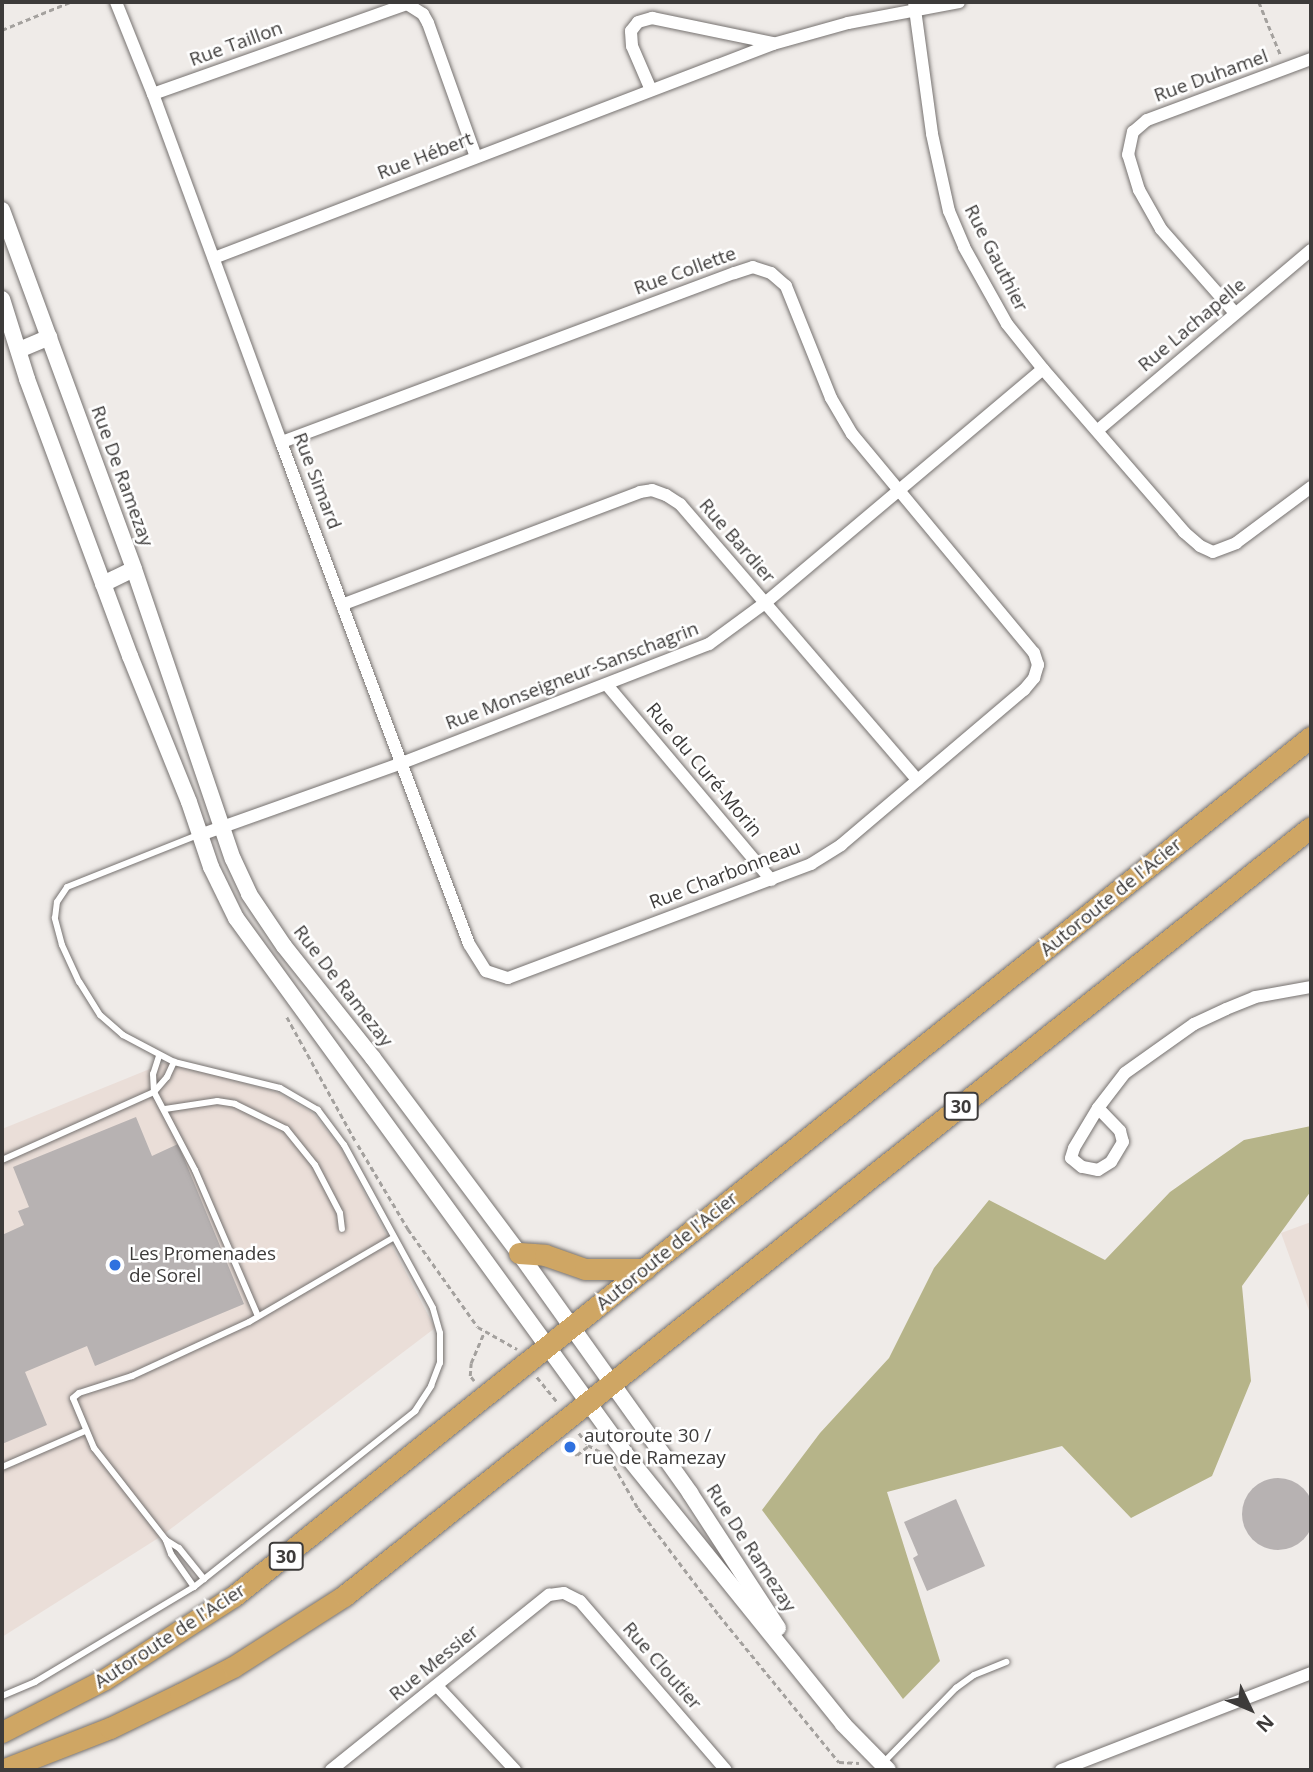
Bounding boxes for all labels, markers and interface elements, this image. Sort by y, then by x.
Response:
street label: Rue Taillon [186,17,286,71]
street label: Rue Duhamel [1151,45,1271,107]
street label: Rue Hébert [374,127,476,185]
street label: Rue Gauthier [959,201,1033,315]
street label: Rue Collette [631,242,739,300]
street label: Rue Lachapelle [1134,273,1250,377]
street label: Rue De Ramezay [86,403,158,549]
street label: Rue Simard [288,429,346,533]
street label: Rue Bardier [694,494,780,588]
street label: Rue Monseigneur-Sanschagrin [442,617,702,735]
street label: Rue du Curé-Morin [641,698,767,842]
street label: Autoroute de l'Acier [1036,833,1186,961]
street label: Rue Charbonneau [646,836,804,914]
street label: Rue De Ramezay [288,921,398,1051]
road number: 30 [944,1092,978,1120]
street label: Autoroute de l'Acier [592,1187,742,1315]
place label: Les Promenades de Sorel [129,1243,276,1287]
marker: Les Promenades de Sorel [107,1257,123,1273]
place label: autoroute 30 / rue de Ramezay [584,1425,726,1469]
marker: autoroute 30 / rue de Ramezay [562,1439,578,1455]
street label: Rue De Ramezay [701,1480,801,1616]
road number: 30 [268,1541,304,1570]
street label: Autoroute de l'Acier [90,1579,250,1693]
street label: Rue Cloutier [618,1617,706,1715]
street label: Rue Messier [385,1620,483,1706]
north arrow [1215,1674,1285,1744]
text: N [1250,1709,1280,1738]

